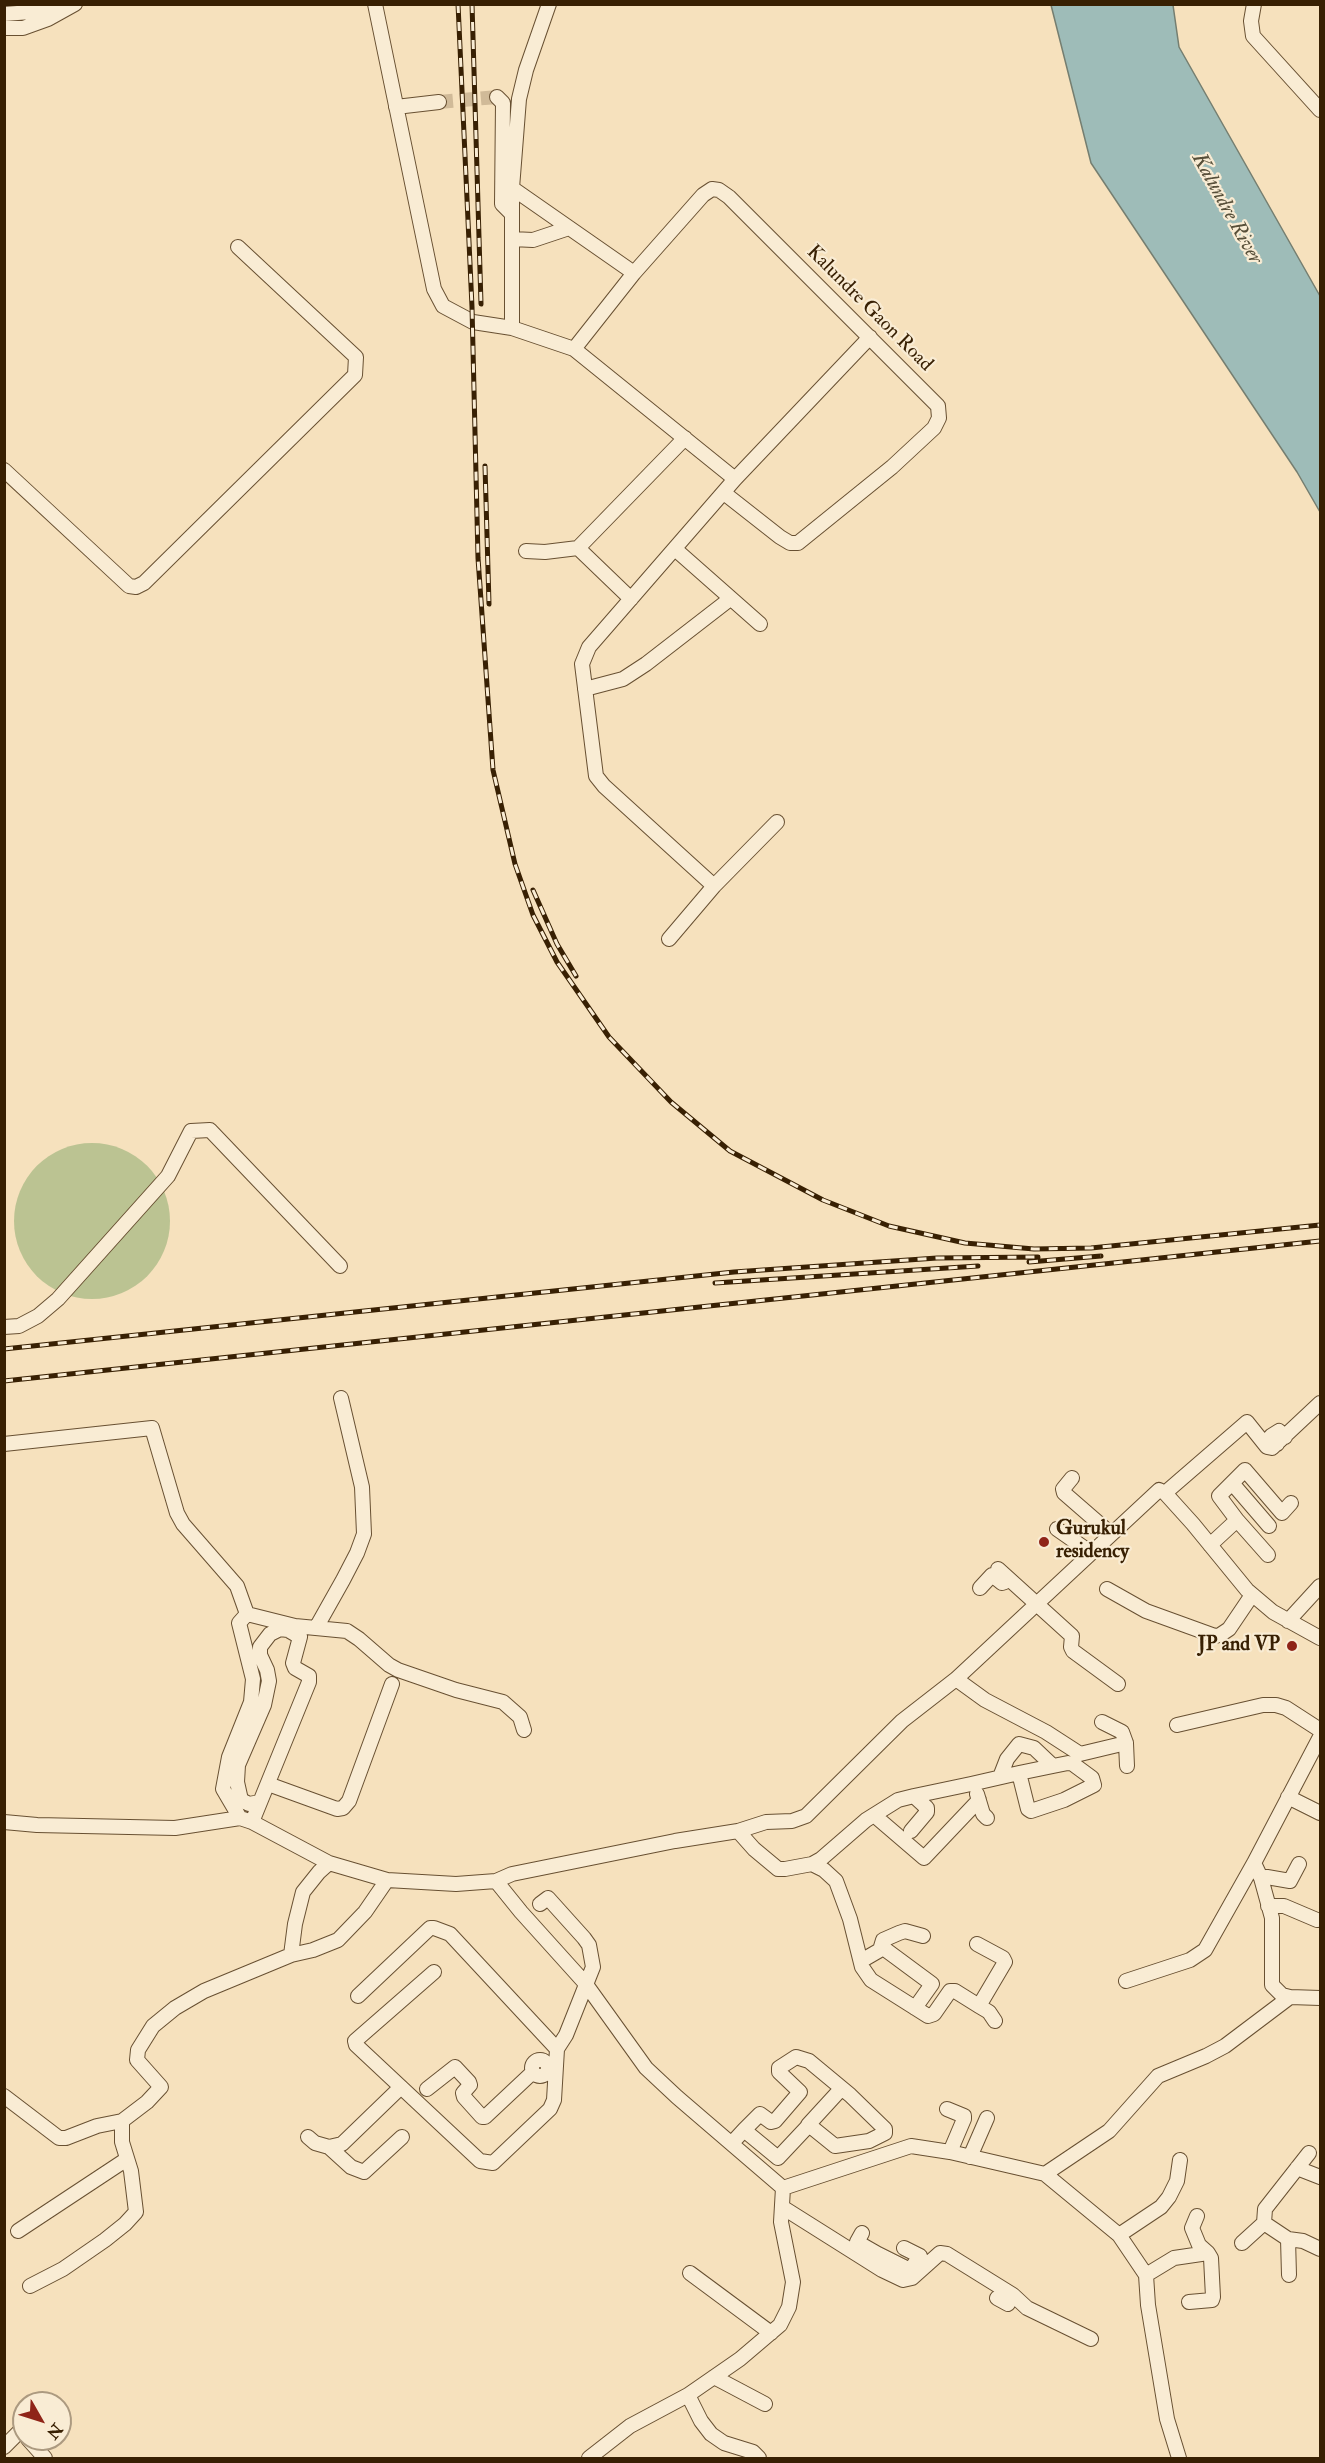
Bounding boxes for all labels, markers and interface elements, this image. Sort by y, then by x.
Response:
water label: Kalundre River [1185,149,1267,269]
street label: Kalundre Gaon Road [801,241,937,377]
place label: Gurukul residency [1056,1518,1129,1565]
marker: Gurukul residency [1037,1535,1051,1549]
place label: JP and VP [1198,1634,1280,1658]
marker: JP and VP [1285,1639,1299,1653]
north arrow [12,2391,72,2451]
text: N [42,2419,67,2443]

